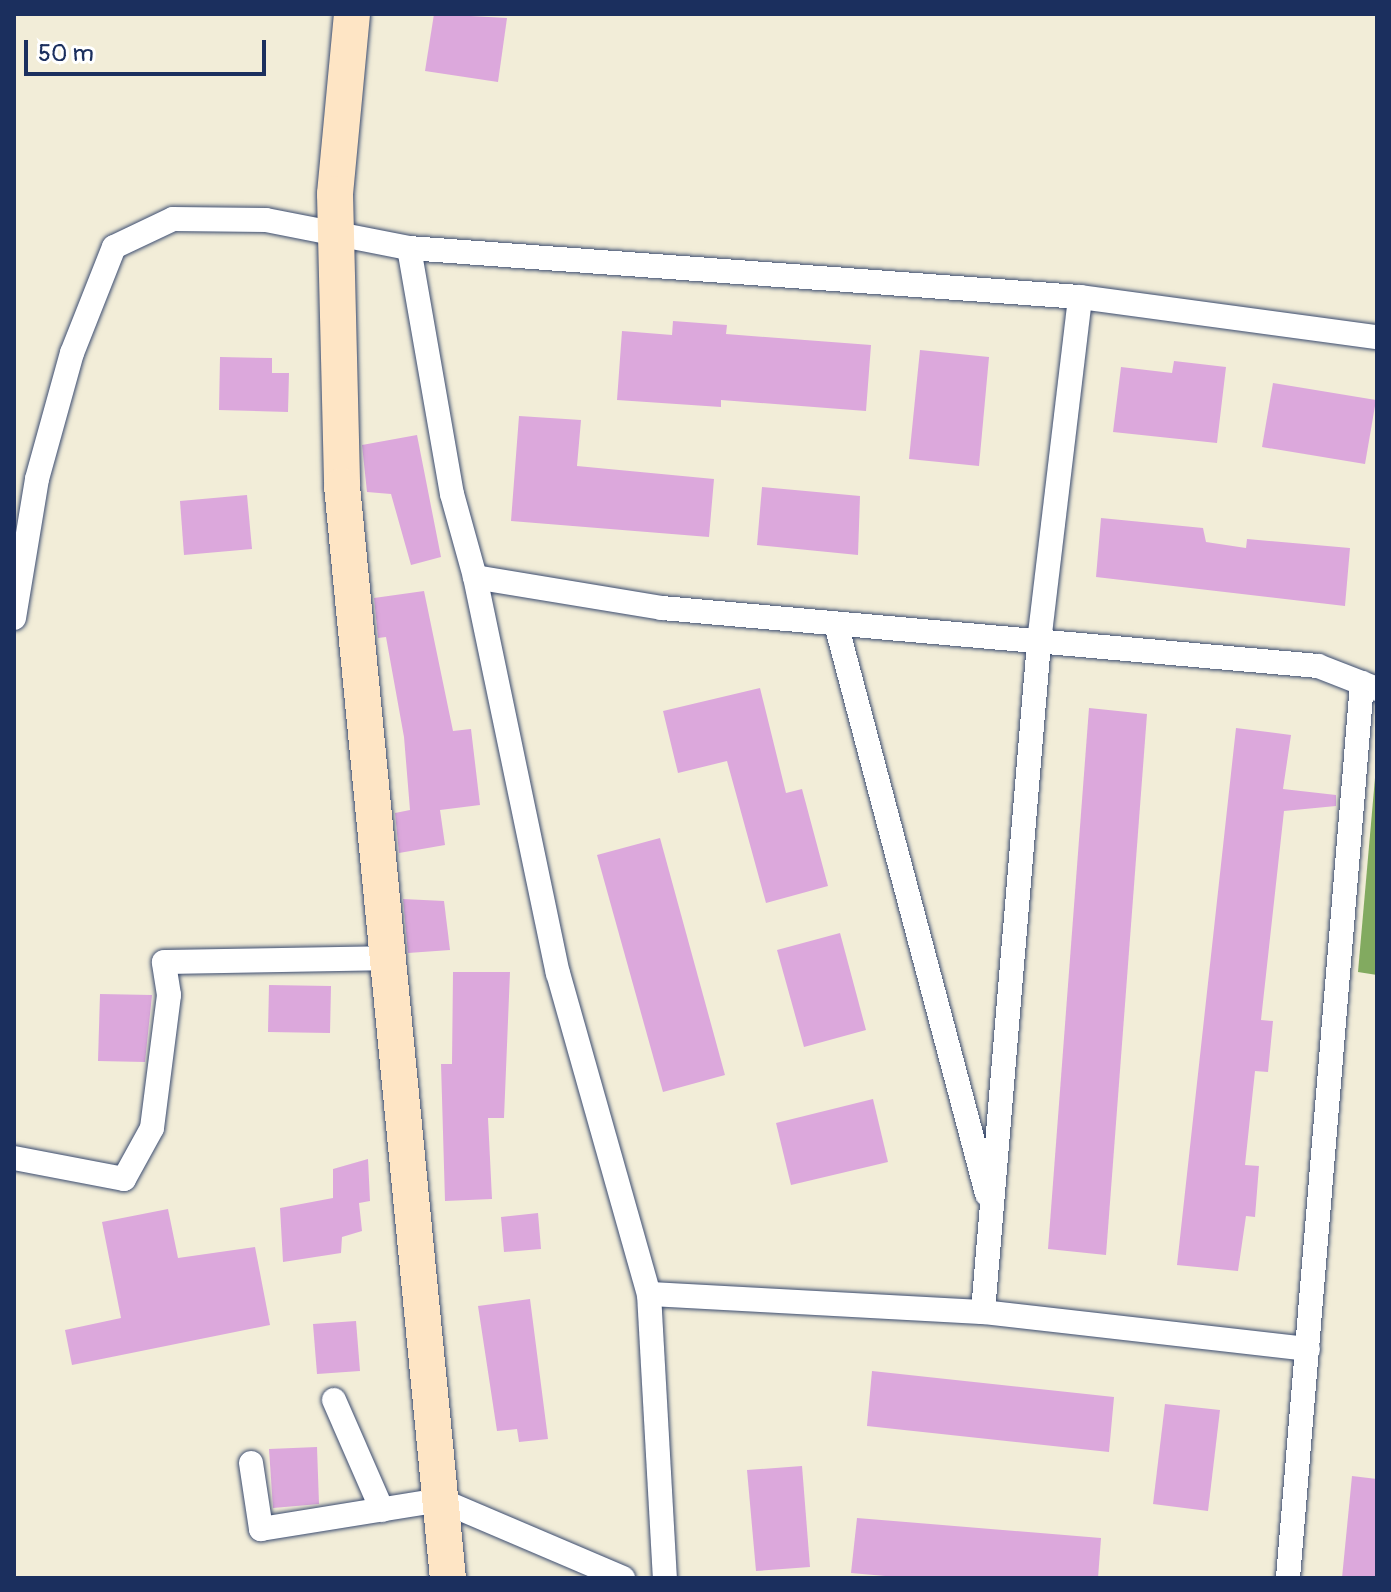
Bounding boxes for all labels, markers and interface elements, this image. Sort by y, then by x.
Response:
scale bar [28,24,270,74]
text: 50 m [38,39,94,68]

